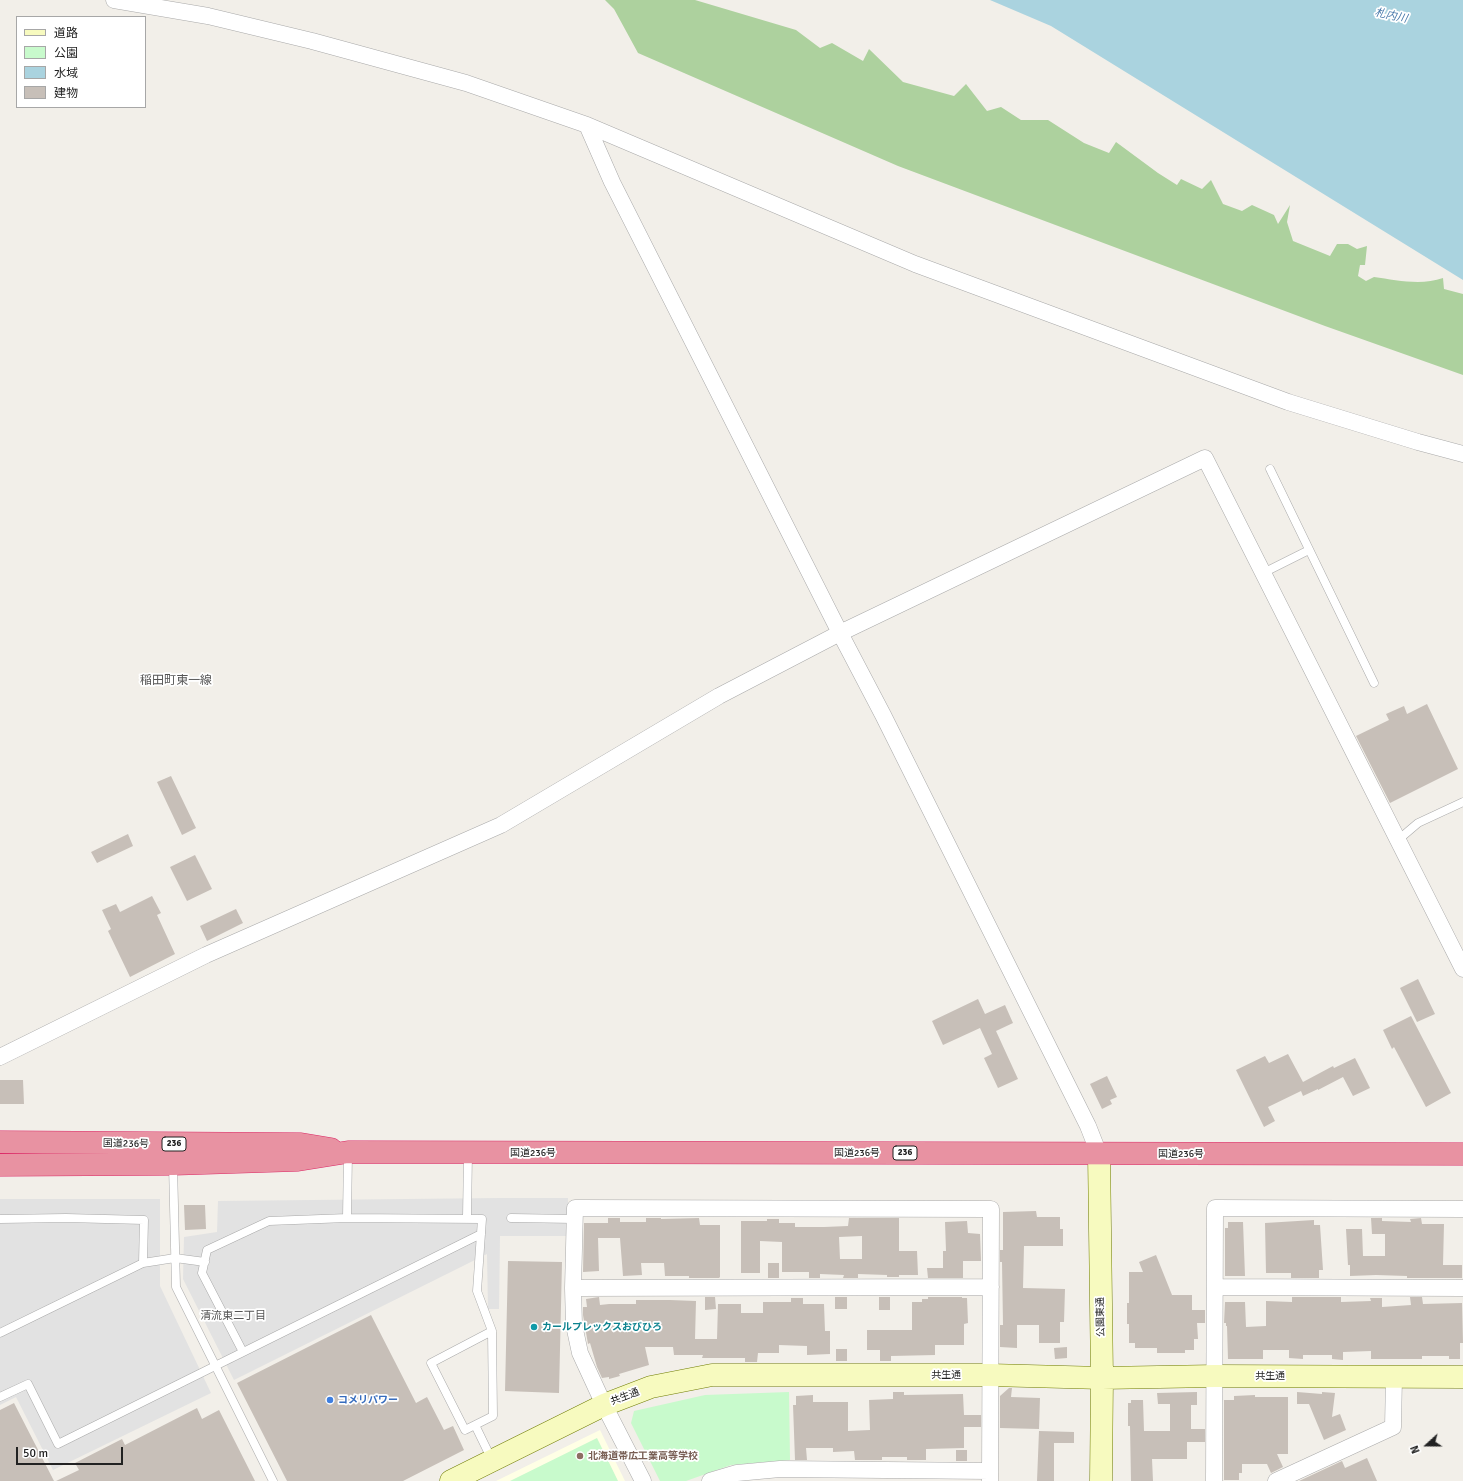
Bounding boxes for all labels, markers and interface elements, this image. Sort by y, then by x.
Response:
water label: 札内川 [1373,6,1409,26]
legend [16,16,146,108]
text: 道路 [54,26,78,41]
text: 公園 [54,46,78,61]
text: 水域 [54,66,78,81]
text: 建物 [54,86,78,101]
district label: 稲田町東一線 [140,674,212,688]
road number: 236 [162,1137,186,1151]
street label: 国道236号 [103,1138,149,1150]
road number: 236 [893,1146,917,1160]
street label: 国道236号 [510,1147,556,1159]
street label: 国道236号 [834,1147,880,1159]
street label: 国道236号 [1158,1148,1204,1160]
street label: 公園東通 [1095,1297,1107,1337]
district label: 清流東二丁目 [200,1309,266,1323]
place label: カールプレックスおびひろ [542,1321,662,1333]
marker: カールプレックスおびひろ [529,1322,539,1332]
street label: 共生通 [931,1369,961,1381]
street label: 共生通 [1255,1370,1285,1382]
street label: 共生通 [609,1386,641,1408]
place label: コメリパワー [338,1394,398,1406]
marker: コメリパワー [325,1395,335,1405]
north arrow [1407,1425,1447,1465]
scale bar [18,1439,125,1465]
text: N [1408,1444,1423,1455]
text: 50 m [23,1446,48,1461]
place label: 北海道帯広工業高等学校 [588,1450,698,1462]
marker: 北海道帯広工業高等学校 [575,1451,585,1461]

